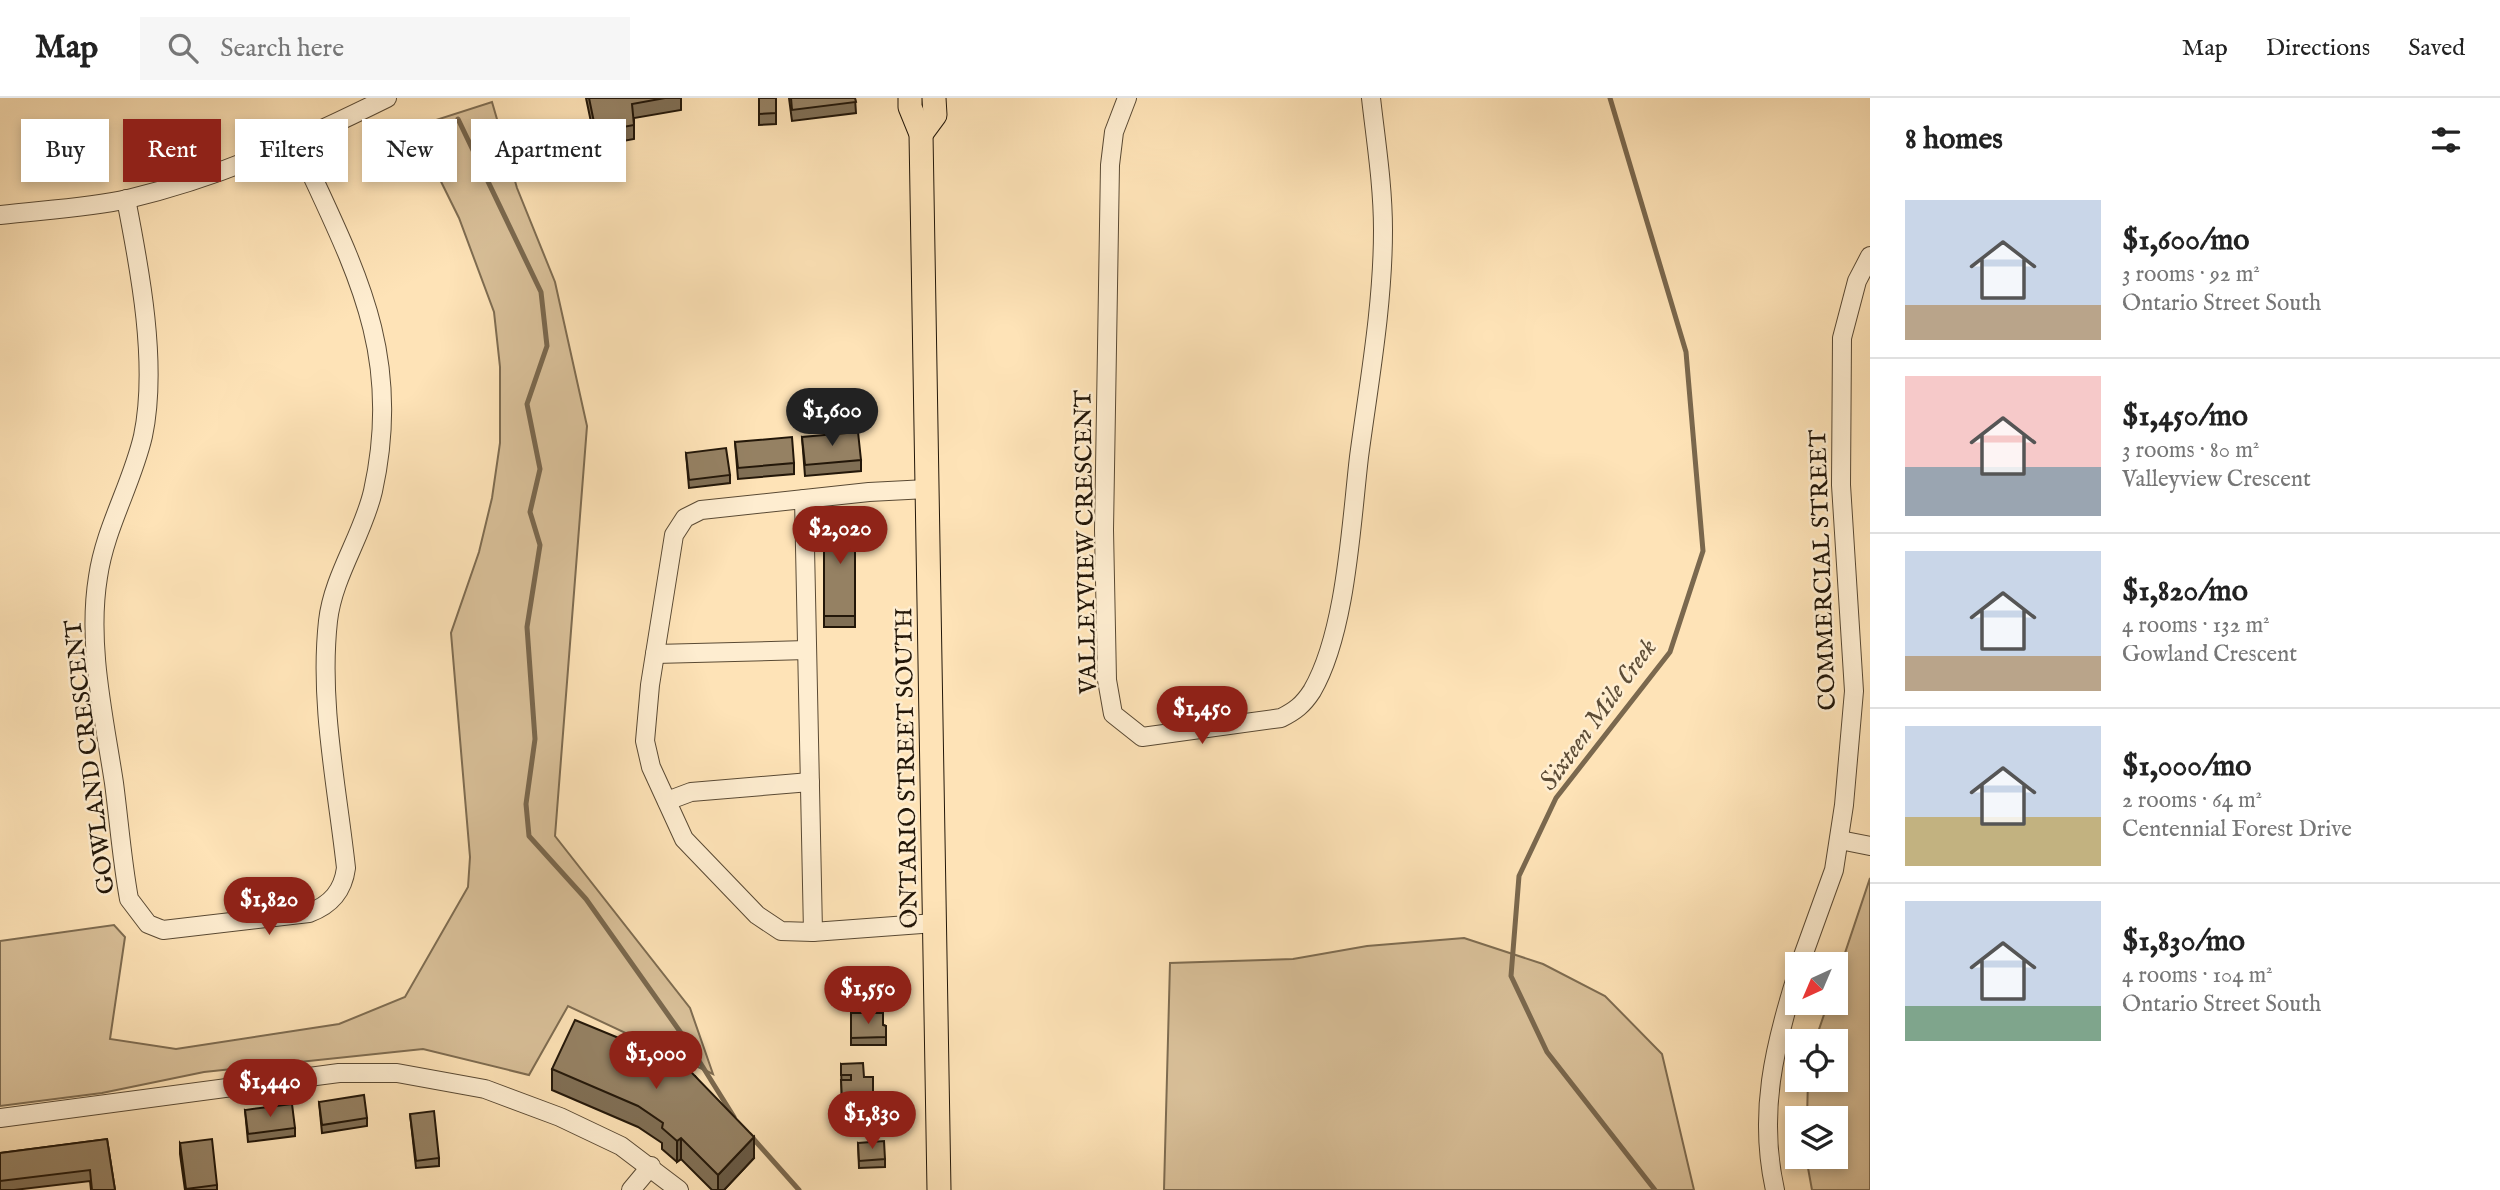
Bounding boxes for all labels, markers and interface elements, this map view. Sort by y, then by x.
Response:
search box [140,17,630,80]
text: Map [35,27,98,69]
icon: search [164,29,202,67]
text: Search here [220,32,344,65]
text: Map [2182,33,2228,64]
text: Directions [2266,33,2370,64]
text: Saved [2408,33,2465,64]
chip: Buy [21,119,109,182]
chip: Rent [123,119,221,182]
chip: Filters [235,119,348,182]
chip: New [362,119,457,182]
chip: Apartment [471,119,626,182]
text: 8 homes [1905,121,2003,159]
icon: filters [2427,121,2465,159]
text: $1,600/mo [2122,222,2249,260]
icon: home [1961,228,2045,312]
text: 3 rooms · 92 m² [2122,260,2260,289]
text: Ontario Street South [2122,289,2321,318]
pin: $1,600 [775,388,889,448]
street label: VALLEYVIEW CRESCENT [1068,389,1105,695]
text: $1,600 [802,396,862,425]
text: $1,450/mo [2122,398,2248,436]
icon: home [1961,404,2045,488]
street label: COMMERCIAL STREET [1803,428,1844,711]
text: 3 rooms · 80 m² [2122,436,2259,465]
text: Valleyview Crescent [2122,465,2311,494]
pin: $2,020 [783,506,897,566]
text: $2,020 [808,514,872,543]
text: $1,820/mo [2122,573,2248,611]
icon: home [1961,579,2045,663]
street label: ONTARIO STREET SOUTH [889,607,926,929]
text: 4 rooms · 132 m² [2122,611,2270,640]
street label: GOWLAND CRESCENT [58,617,123,896]
water label: Sixteen Mile Creek [1532,632,1665,797]
text: Gowland Crescent [2122,640,2297,669]
pin: $1,450 [1145,686,1259,746]
text: $1,450 [1173,694,1231,723]
text: $1,000/mo [2122,748,2251,786]
icon: home [1961,754,2045,838]
text: 2 rooms · 64 m² [2122,786,2262,815]
text: Centennial Forest Drive [2122,815,2352,844]
pin: $1,820 [212,878,326,937]
text: $1,820 [240,885,298,914]
text: $1,830/mo [2122,923,2245,961]
icon: home [1961,929,2045,1013]
north arrow [1785,952,1848,1015]
map controls [1785,952,1848,1169]
text: 4 rooms · 104 m² [2122,961,2273,990]
pin: $1,550 [811,967,925,1026]
text: $1,550 [840,974,896,1003]
text: Ontario Street South [2122,990,2321,1019]
button: locate [1785,1029,1848,1092]
pin: $1,000 [599,1032,713,1091]
text: $1,000 [625,1039,687,1068]
pin: $1,440 [213,1060,327,1119]
text: $1,440 [239,1067,301,1096]
pin: $1,830 [815,1091,929,1151]
text: $1,830 [844,1099,900,1128]
button: layers [1785,1106,1848,1169]

